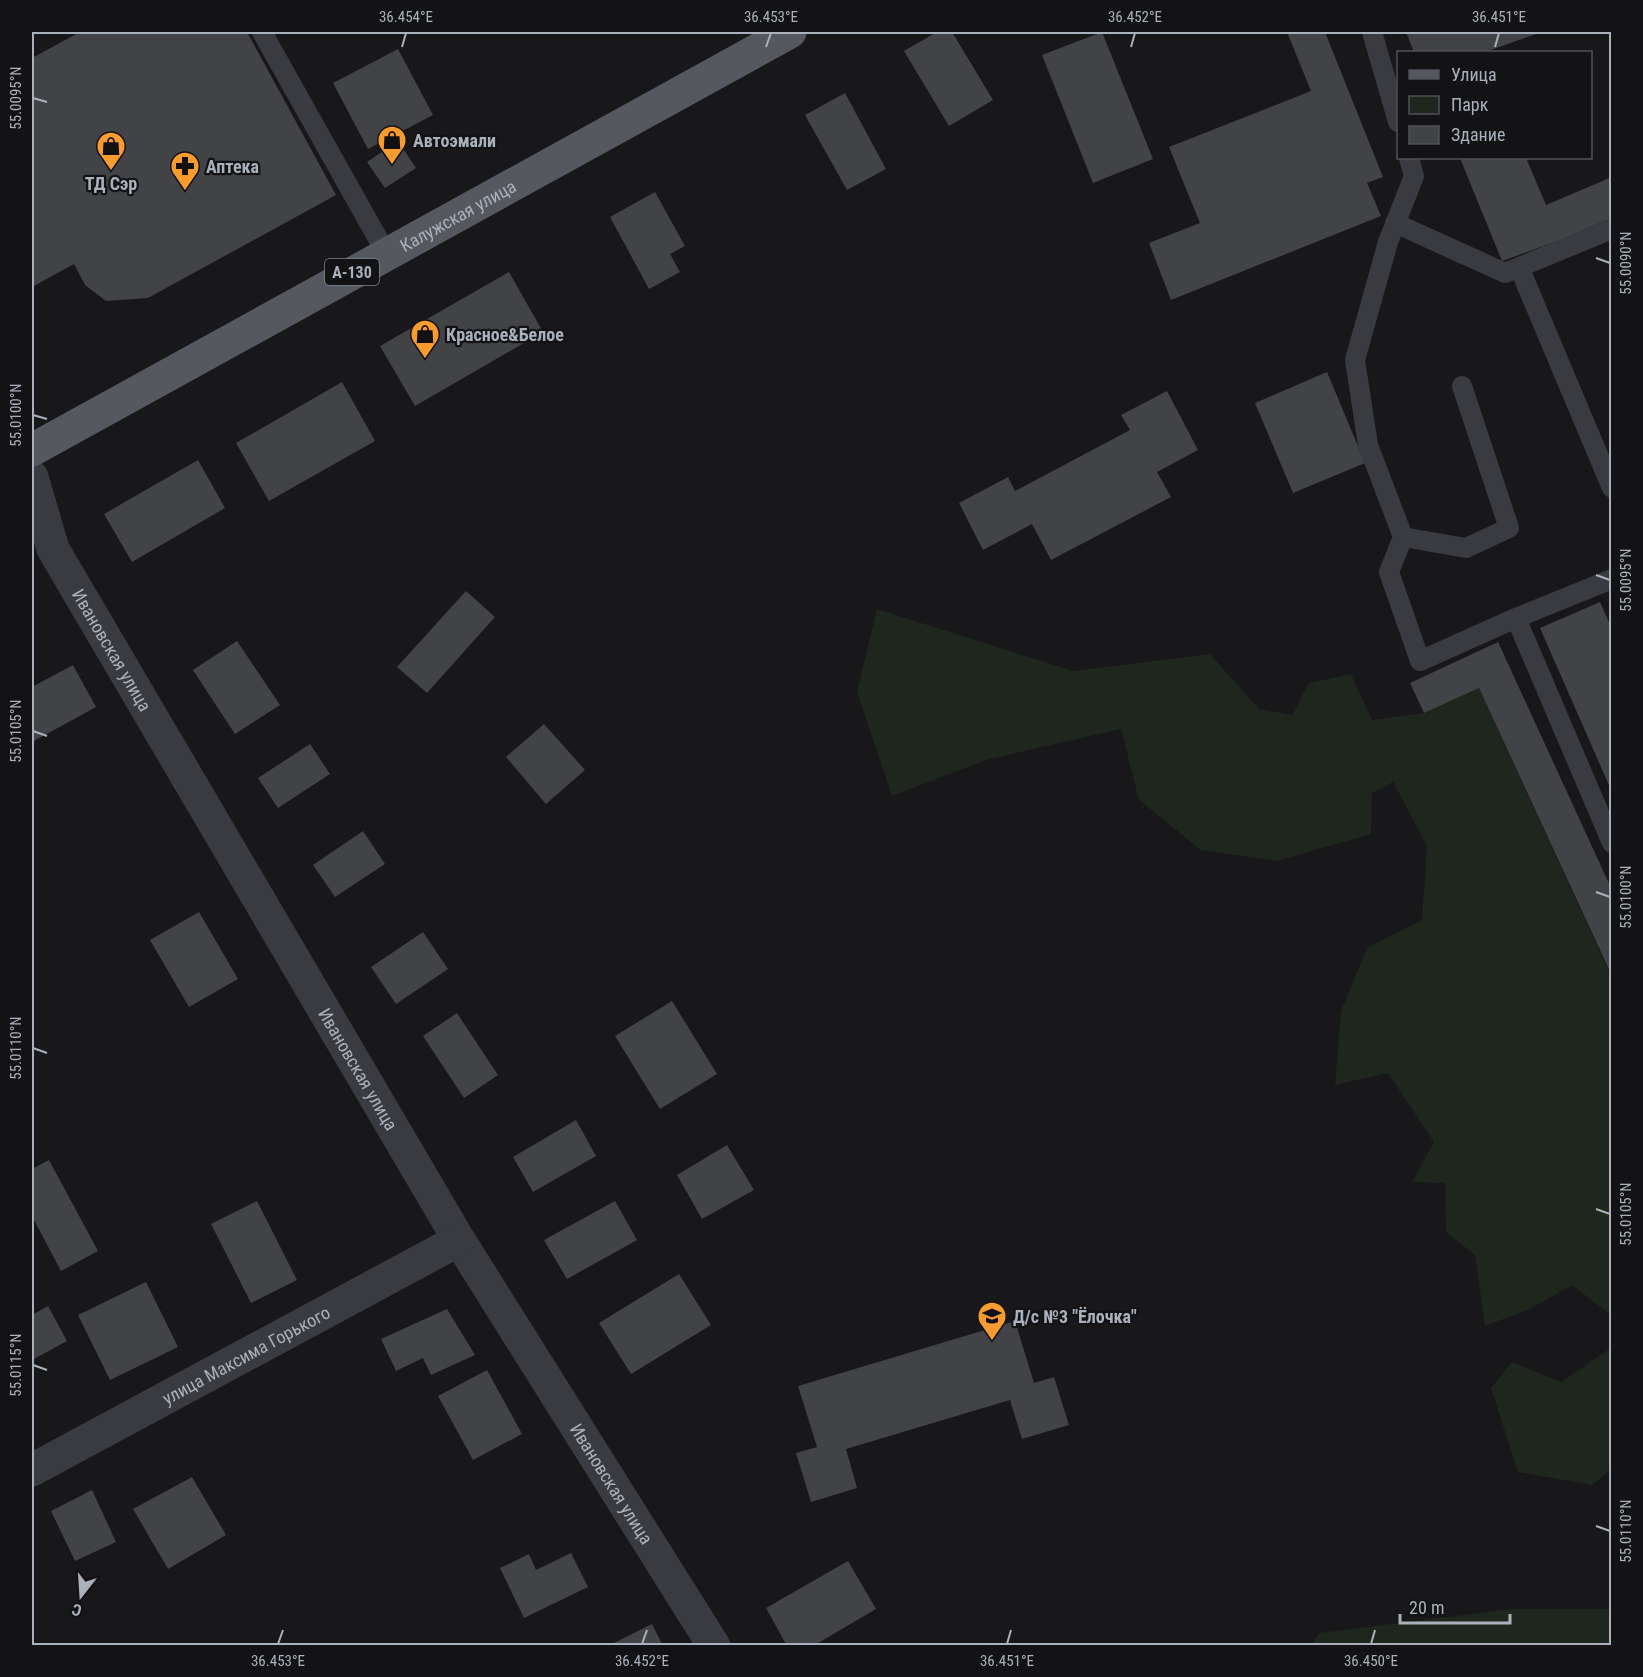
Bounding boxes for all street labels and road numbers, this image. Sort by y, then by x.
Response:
street label: Калужская улица [396,175,519,256]
road number: А-130 [325,259,379,285]
street label: Ивановская улица [68,585,156,715]
street label: Ивановская улица [314,1004,403,1134]
street label: улица Максима Горького [159,1301,333,1408]
street label: Ивановская улица [566,1419,658,1548]

